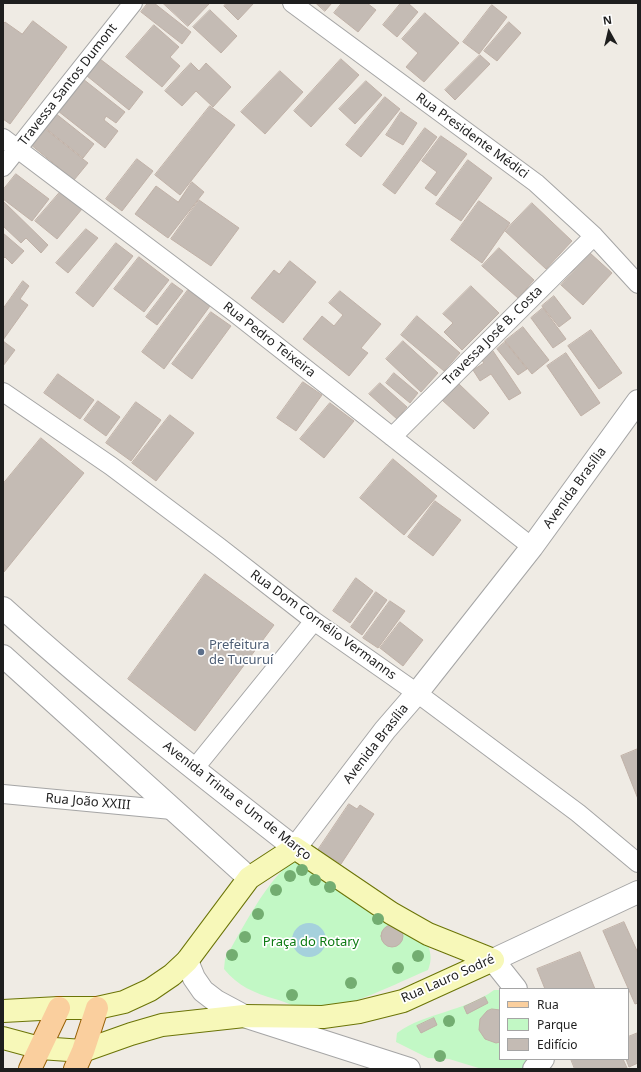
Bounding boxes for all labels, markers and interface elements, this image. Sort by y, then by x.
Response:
north arrow [589,12,629,52]
text: N [602,12,613,28]
street label: Travessa Santos Dumont [15,21,121,149]
street label: Rua Presidente Médici [413,90,531,182]
street label: Travessa José B. Costa [440,283,546,389]
street label: Rua Pedro Teixeira [220,299,318,381]
street label: Avenida Brasília [540,444,610,532]
street label: Rua Dom Cornélio Vermanns [247,567,399,683]
place label: Prefeitura de Tucuruí [209,637,273,668]
marker: Prefeitura de Tucuruí [196,647,206,657]
street label: Avenida Brasília [340,701,412,787]
street label: Avenida Trinta e Um de Março [160,738,314,864]
street label: Rua João XXIII [45,791,131,813]
park label: Praça do Rotary [263,934,359,950]
street label: Rua Lauro Sodré [399,951,497,1007]
legend [499,988,629,1060]
text: Rua [537,996,559,1013]
text: Parque [537,1016,577,1033]
text: Edifício [537,1036,578,1053]

